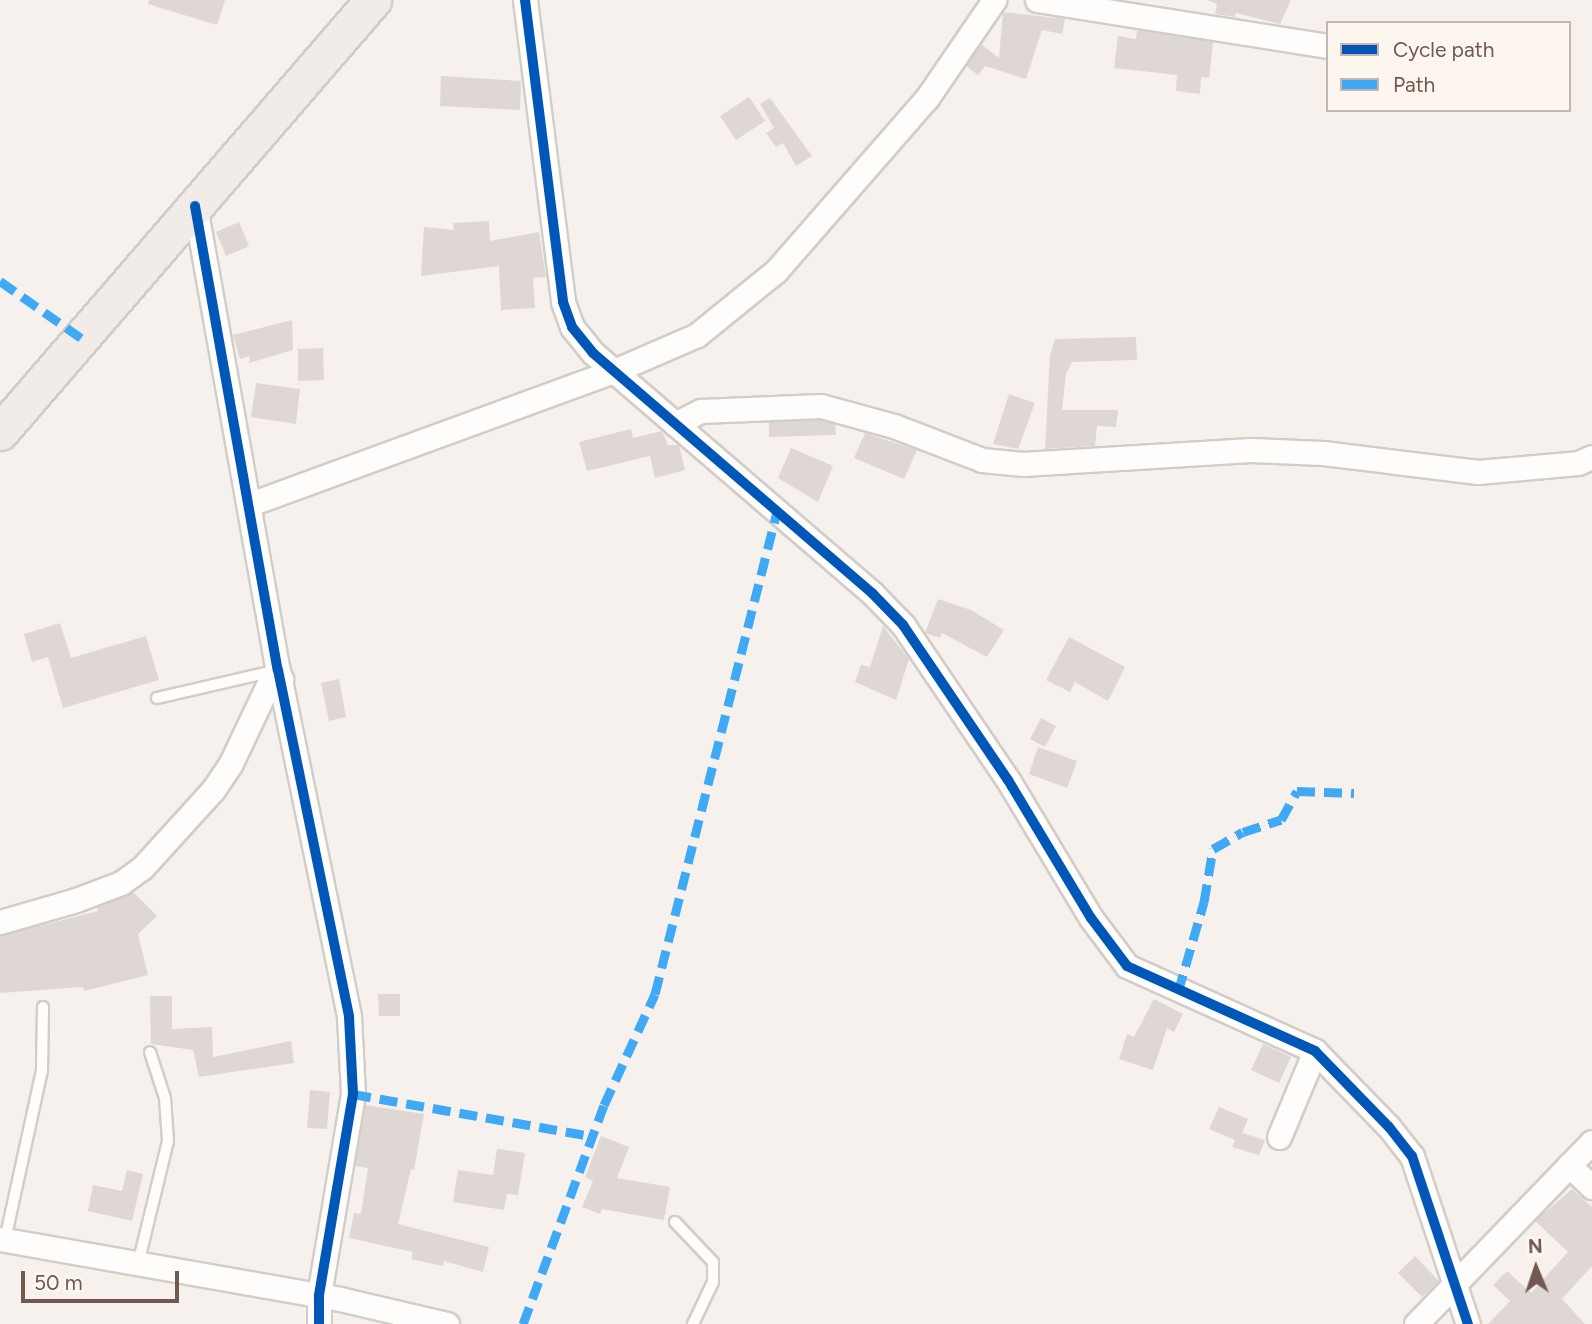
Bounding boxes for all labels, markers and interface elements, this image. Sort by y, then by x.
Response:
legend [1326,21,1571,112]
text: Cycle path [1393,37,1494,62]
text: Path [1393,72,1435,97]
north arrow [1501,1233,1571,1303]
text: N [1528,1235,1543,1258]
scale bar [24,1258,182,1302]
text: 50 m [34,1270,83,1295]

